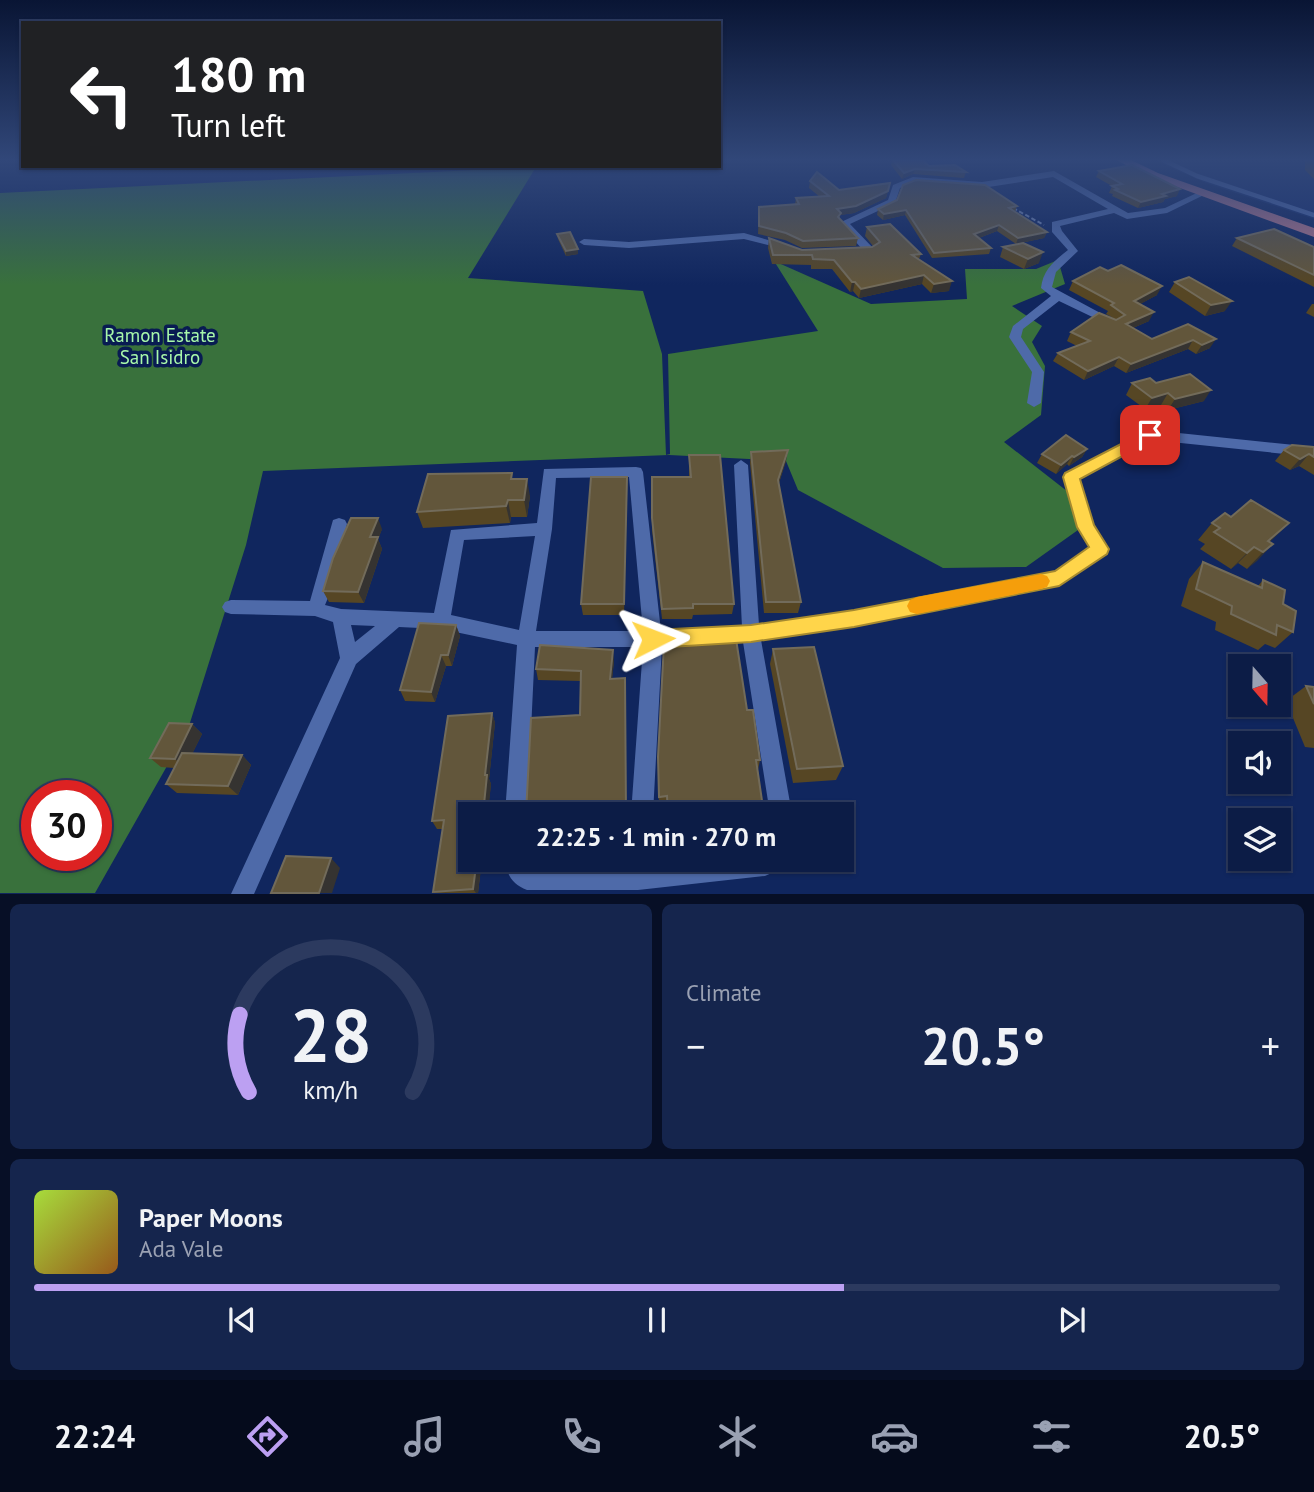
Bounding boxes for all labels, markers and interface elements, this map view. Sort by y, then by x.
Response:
text: 180 m [171,42,306,106]
icon: left [56,49,147,140]
text: Turn left [171,104,286,146]
park label: Ramon Estate San Isidro [104,323,216,369]
pin [1120,405,1180,465]
icon: arrive [1131,416,1169,454]
position arrow [616,602,690,676]
north arrow [1228,654,1292,718]
map controls [1228,654,1291,871]
button: sound [1228,731,1291,794]
speed limit sign: 30 [21,780,112,871]
button: layers [1228,808,1291,871]
text: 22:25 · 1 min · 270 m [536,820,776,853]
text: Climate [686,978,761,1007]
text: 28 [290,989,372,1083]
text: 20.5° [921,1012,1045,1079]
text: − [686,1021,705,1070]
text: + [1261,1021,1280,1070]
text: km/h [304,1074,358,1106]
text: Paper Moons [139,1201,283,1234]
text: Ada Vale [139,1234,223,1263]
icon: previous [223,1301,261,1339]
icon: pause [638,1301,676,1339]
icon: next [1053,1301,1091,1339]
icon: directions [243,1412,292,1461]
icon: music [400,1412,449,1461]
icon: phone [557,1412,606,1461]
icon: climate [713,1412,762,1461]
icon: car [870,1412,919,1461]
icon: filters [1027,1412,1076,1461]
text: 22:24 [54,1415,135,1457]
text: 20.5° [1184,1415,1260,1457]

